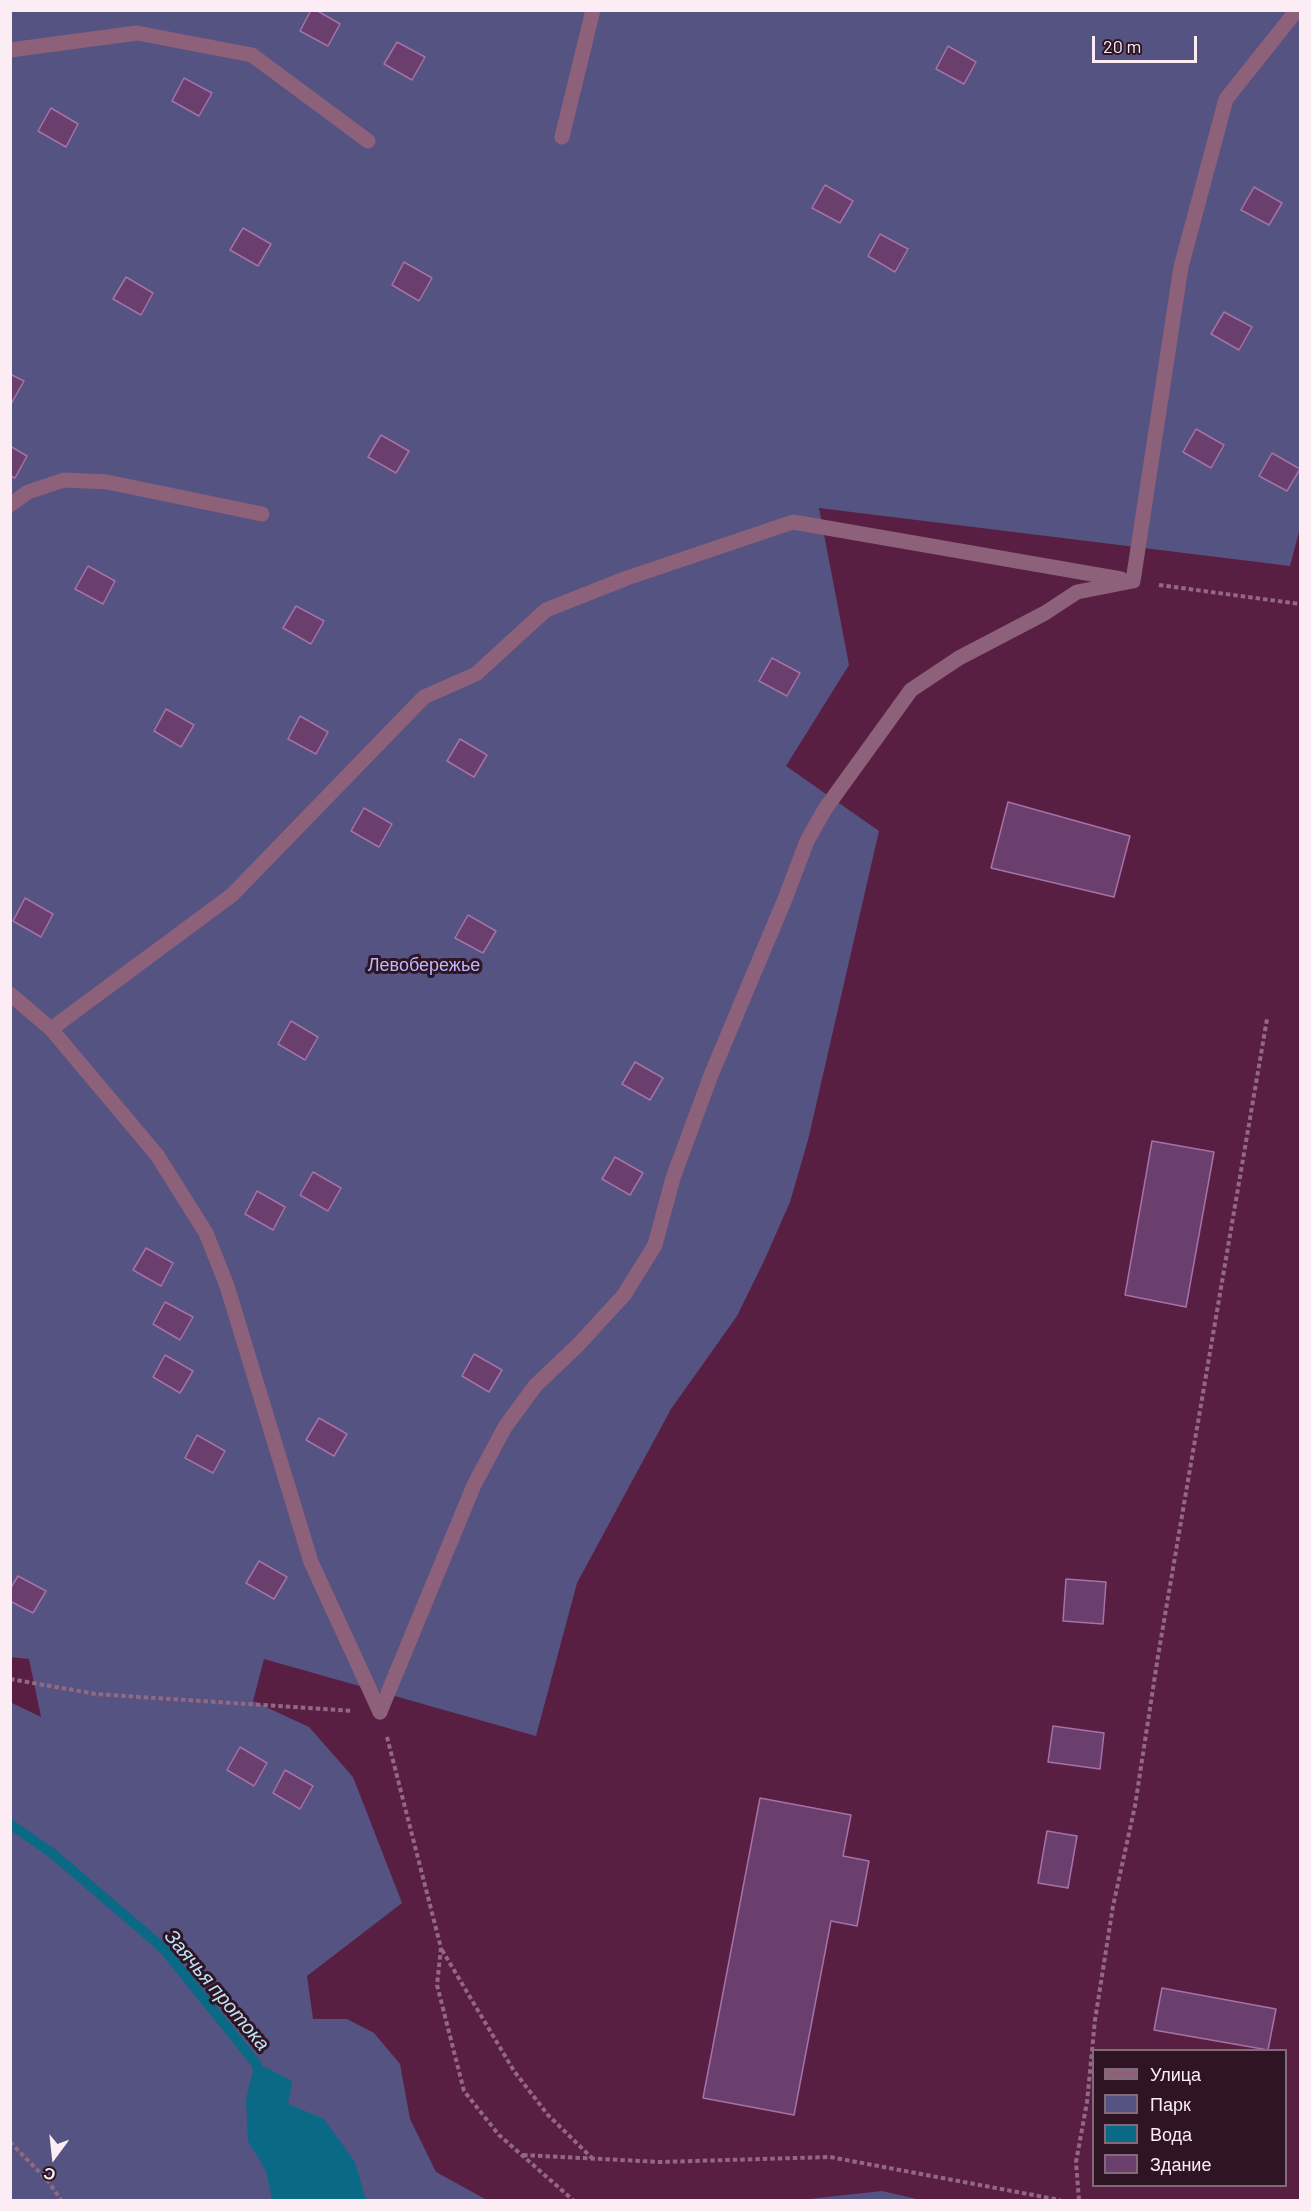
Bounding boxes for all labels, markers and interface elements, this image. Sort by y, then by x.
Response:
scale bar [1095,24,1200,62]
text: 20 m [1103,35,1141,57]
park label: Левобережье [368,954,480,976]
water label: Заячья протока [159,1924,275,2056]
legend [1092,2049,1287,2187]
text: Улица [1150,2063,1201,2085]
text: Парк [1150,2093,1191,2115]
text: Вода [1150,2123,1192,2145]
north arrow [24,2127,84,2187]
text: Здание [1150,2153,1211,2175]
text: С [41,2164,57,2186]

